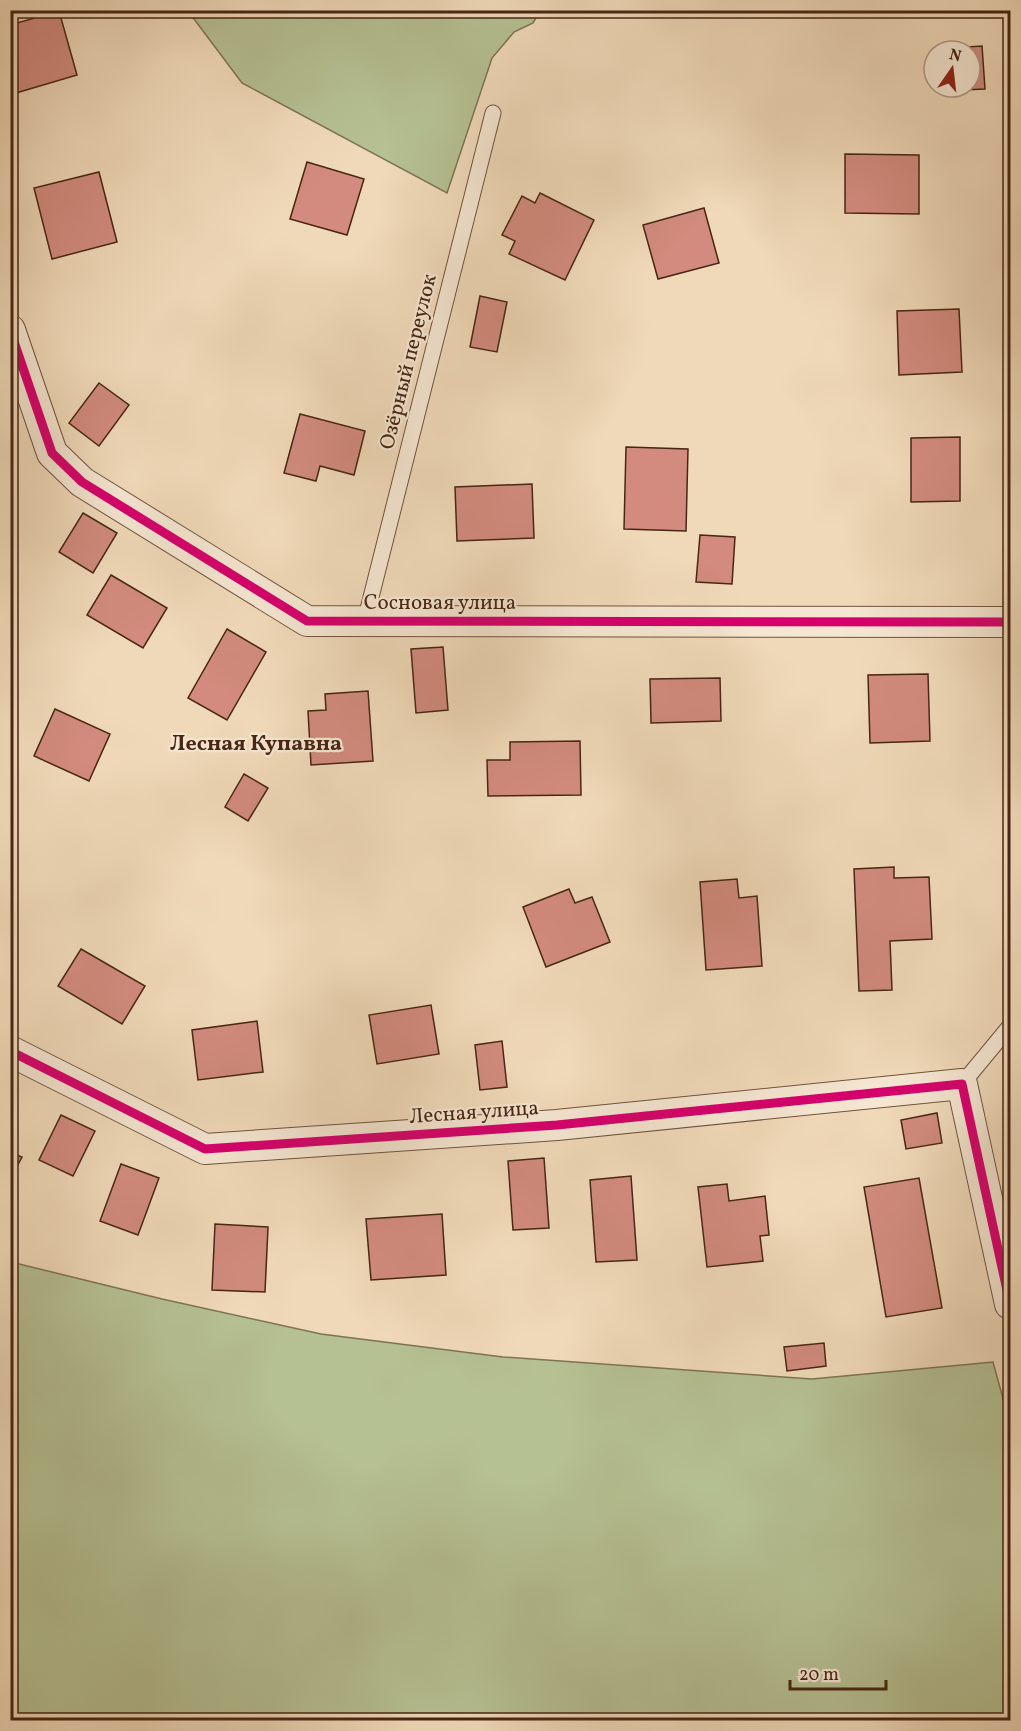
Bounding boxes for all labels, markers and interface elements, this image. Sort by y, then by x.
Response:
north arrow [922,39,982,99]
text: N [947,44,964,69]
street label: Озёрный переулок [373,271,445,453]
street label: Сосновая улица [364,589,516,618]
district label: Лесная Купавна [170,729,342,760]
street label: Лесная улица [408,1094,540,1132]
scale bar [790,1653,886,1691]
text: 20 m [799,1663,839,1688]

